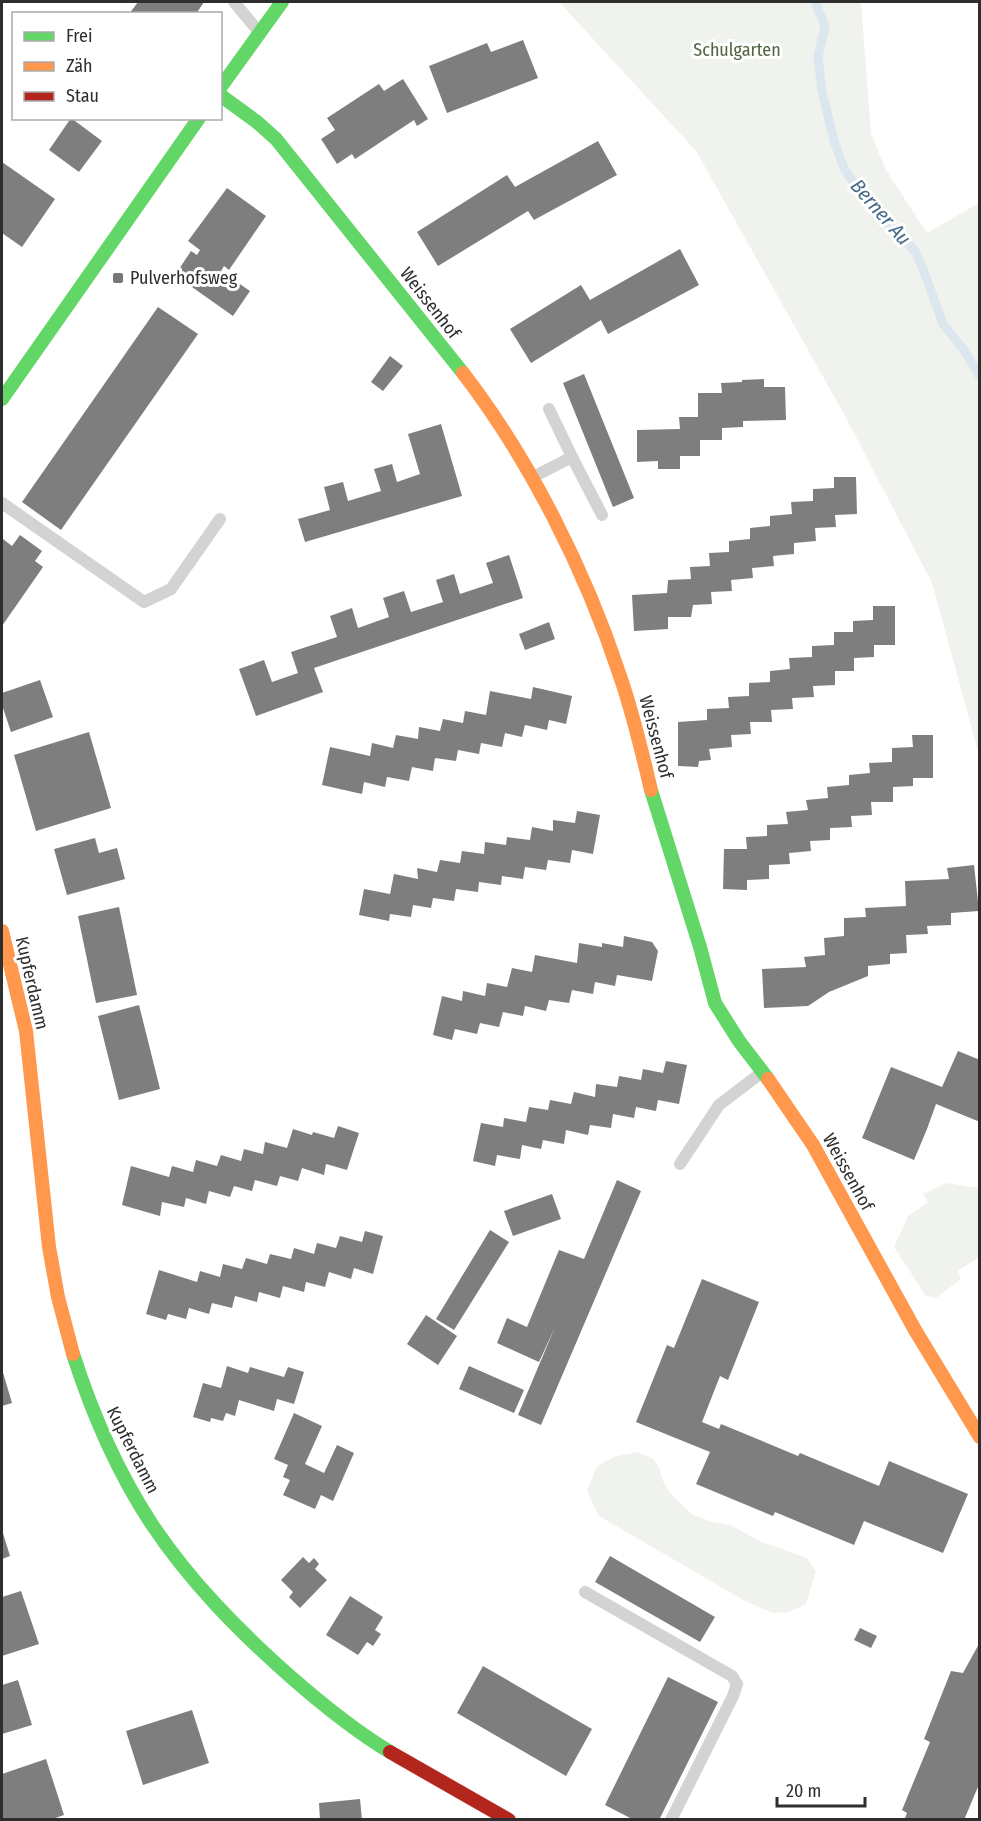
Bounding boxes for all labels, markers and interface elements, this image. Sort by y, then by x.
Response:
legend [12,12,222,120]
text: Frei [66,25,92,47]
park label: Schulgarten [693,39,781,61]
text: Zäh [66,55,93,77]
text: Stau [66,85,99,107]
water label: Berner Au [846,174,916,250]
street label: Weissenhof [395,263,466,344]
place label: Pulverhofsweg [130,267,238,289]
marker: Pulverhofsweg [111,271,125,285]
street label: Weissenhof [634,693,678,782]
street label: Kupferdamm [11,934,53,1032]
street label: Weissenhof [818,1130,879,1216]
street label: Kupferdamm [102,1403,164,1497]
scale bar [777,1770,866,1808]
text: 20 m [786,1780,821,1802]

